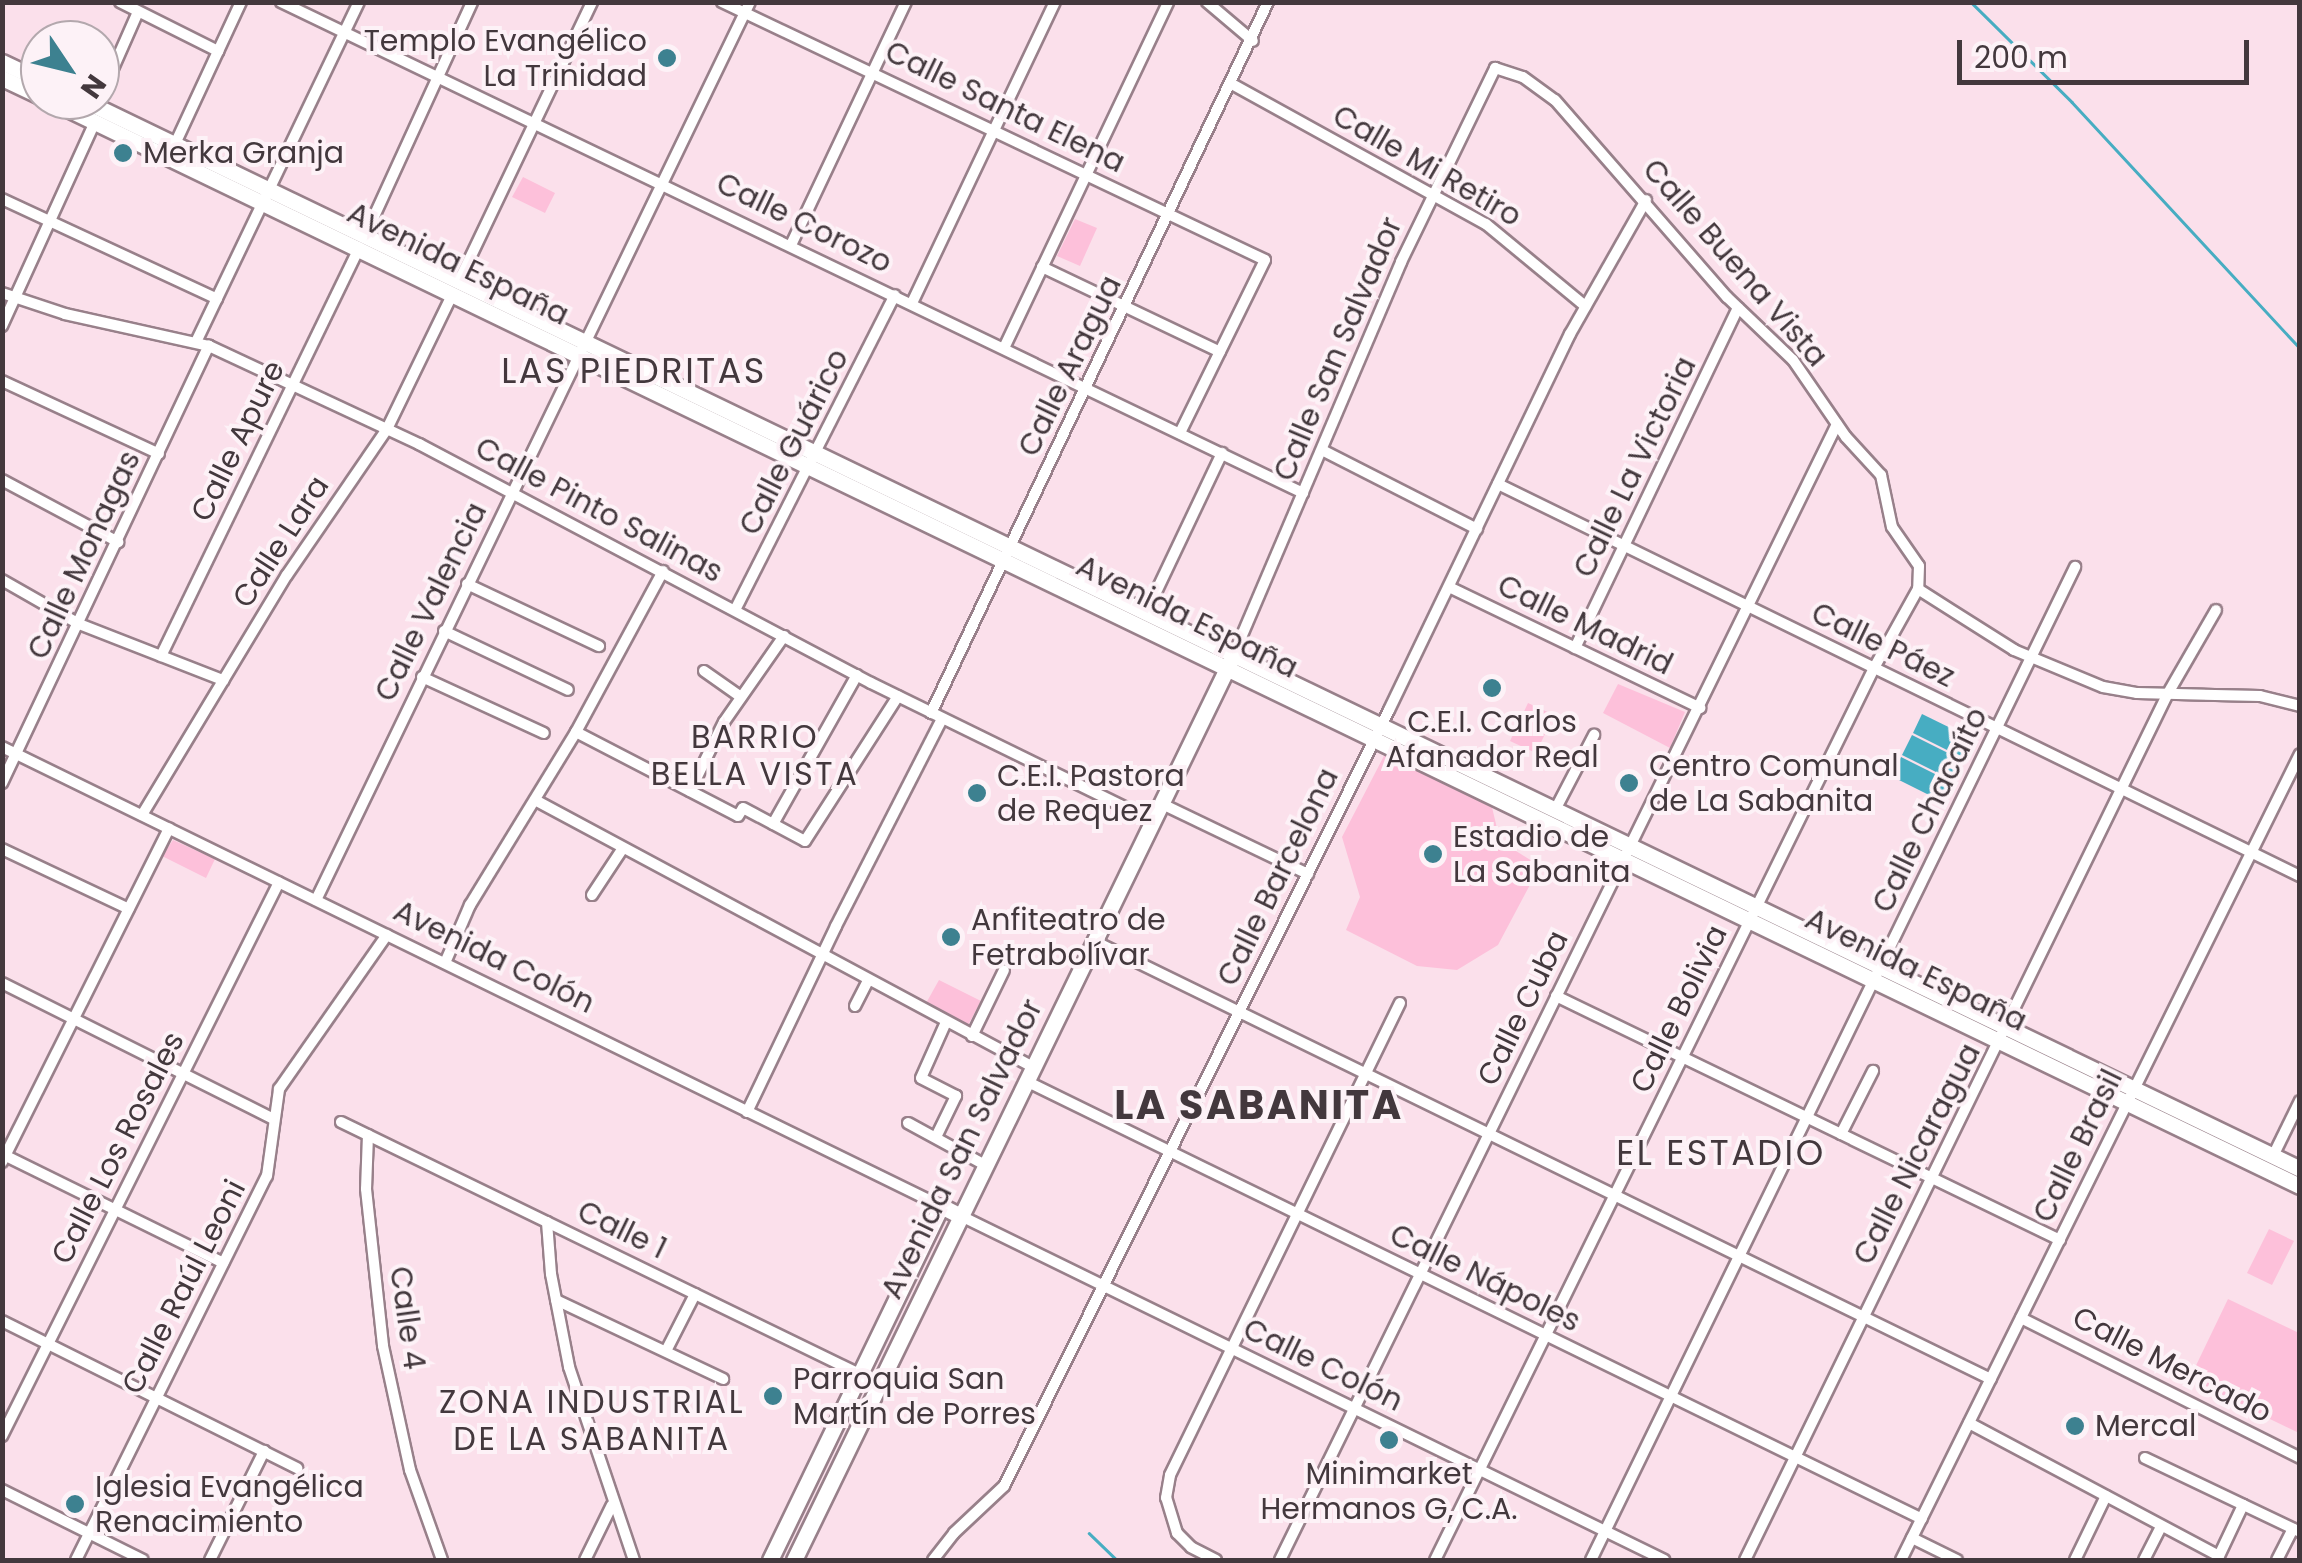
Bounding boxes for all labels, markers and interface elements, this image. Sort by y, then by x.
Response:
north arrow [20,20,120,120]
scale bar [1962,20,2254,82]
place label: Templo Evangélico La Trinidad [364,23,647,94]
street label: Calle Santa Elena [879,33,1131,181]
text: 200 m [1974,36,2068,79]
marker: Templo Evangélico La Trinidad [656,47,678,69]
text: N [71,67,115,106]
street label: Calle Mi Retiro [1326,98,1528,234]
place label: Merka Granja [143,135,344,171]
marker: Merka Granja [112,142,134,164]
street label: Calle Buena Vista [1635,152,1835,374]
street label: Calle Corozo [711,165,897,281]
street label: Avenida España [341,195,575,333]
street label: Calle San Salvador [1266,212,1410,486]
street label: Calle Aragua [1011,270,1129,462]
street label: Calle Guárico [732,343,856,541]
district label: LAS PIEDRITAS [501,350,767,392]
street label: Calle La Victoria [1566,351,1704,583]
street label: Calle Apure [184,355,292,527]
street label: Calle Pinto Salinas [469,430,729,590]
street label: Calle Monagas [20,445,148,665]
street label: Calle Lara [225,469,337,615]
street label: Calle Valencia [367,497,495,707]
street label: Avenida España [1070,548,1304,686]
street label: Calle Madrid [1492,567,1678,683]
street label: Calle Páez [1806,595,1960,695]
marker: C.E.I. Carlos Afanador Real [1481,677,1503,699]
street label: Calle Chacaíto [1865,702,1995,918]
place label: C.E.I. Carlos Afanador Real [1385,704,1599,774]
district label: BARRIO BELLA VISTA [651,719,859,794]
place label: Centro Comunal de La Sabanita [1649,748,1899,818]
place label: C.E.I. Pastora de Requez [997,758,1185,828]
street label: Calle Barcelona [1210,762,1346,992]
marker: Centro Comunal de La Sabanita [1618,772,1640,794]
marker: C.E.I. Pastora de Requez [966,782,988,804]
place label: Estadio de La Sabanita [1453,819,1630,890]
marker: Estadio de La Sabanita [1422,843,1444,865]
street label: Avenida Colón [388,893,600,1021]
street label: Avenida España [1799,901,2033,1039]
place label: Anfiteatro de Fetrabolívar [971,902,1166,972]
street label: Calle Bolivia [1623,919,1735,1099]
street label: Calle Cuba [1470,925,1576,1091]
marker: Anfiteatro de Fetrabolívar [940,926,962,948]
street label: Avenida San Salvador [874,993,1050,1305]
street label: Calle Los Rosales [44,1026,192,1270]
street label: Calle Nicaragua [1846,1038,1988,1270]
street label: Calle Brasil [2026,1064,2130,1228]
district label: LA SABANITA [1114,1081,1404,1129]
district label: EL ESTADIO [1616,1132,1826,1174]
street label: Calle Raúl Leoni [115,1174,253,1400]
street label: Calle 1 [572,1193,672,1267]
street label: Calle Nápoles [1384,1216,1586,1340]
street label: Calle 4 [382,1264,432,1372]
street label: Calle Mercado [2067,1299,2277,1431]
street label: Calle Colón [1237,1311,1409,1419]
place label: Parroquia San Martín de Porres [793,1361,1036,1432]
district label: ZONA INDUSTRIAL DE LA SABANITA [439,1384,745,1459]
marker: Parroquia San Martín de Porres [762,1385,784,1407]
place label: Mercal [2095,1408,2196,1444]
marker: Mercal [2064,1415,2086,1437]
marker: Minimarket Hermanos G, C.A. [1378,1429,1400,1451]
place label: Minimarket Hermanos G, C.A. [1260,1456,1518,1526]
place label: Iglesia Evangélica Renacimiento [95,1469,364,1540]
marker: Iglesia Evangélica Renacimiento [64,1493,86,1515]

